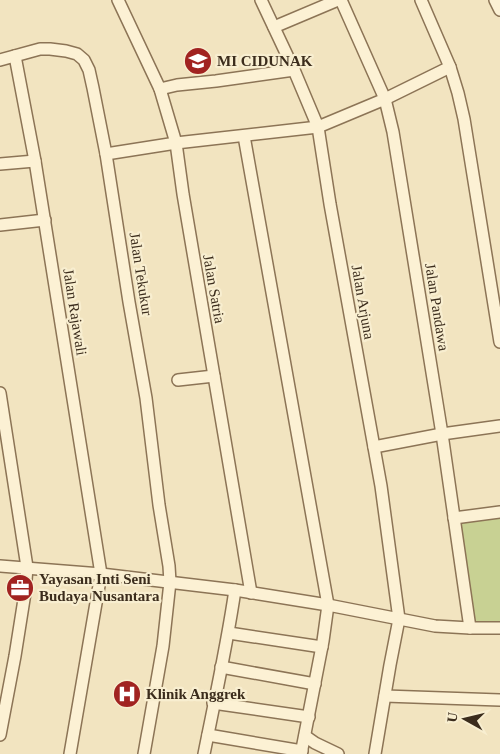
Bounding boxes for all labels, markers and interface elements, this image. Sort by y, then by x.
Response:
school or university icon: MI CIDUNAK [183,46,213,76]
place label: MI CIDUNAK [217,53,313,69]
street label: Jalan Tekukur [127,231,155,317]
street label: Jalan Satria [200,253,228,325]
street label: Jalan Pandawa [422,262,452,352]
street label: Jalan Arjuna [349,263,377,341]
street label: Jalan Rajawali [60,267,90,357]
place label: Yayasan Inti Seni Budaya Nusantara [39,571,160,604]
office icon: Yayasan Inti Seni Budaya Nusantara [5,573,35,603]
hospital icon: Klinik Anggrek [112,679,142,709]
place label: Klinik Anggrek [146,686,246,702]
north arrow [440,694,490,744]
text: U [444,711,461,723]

